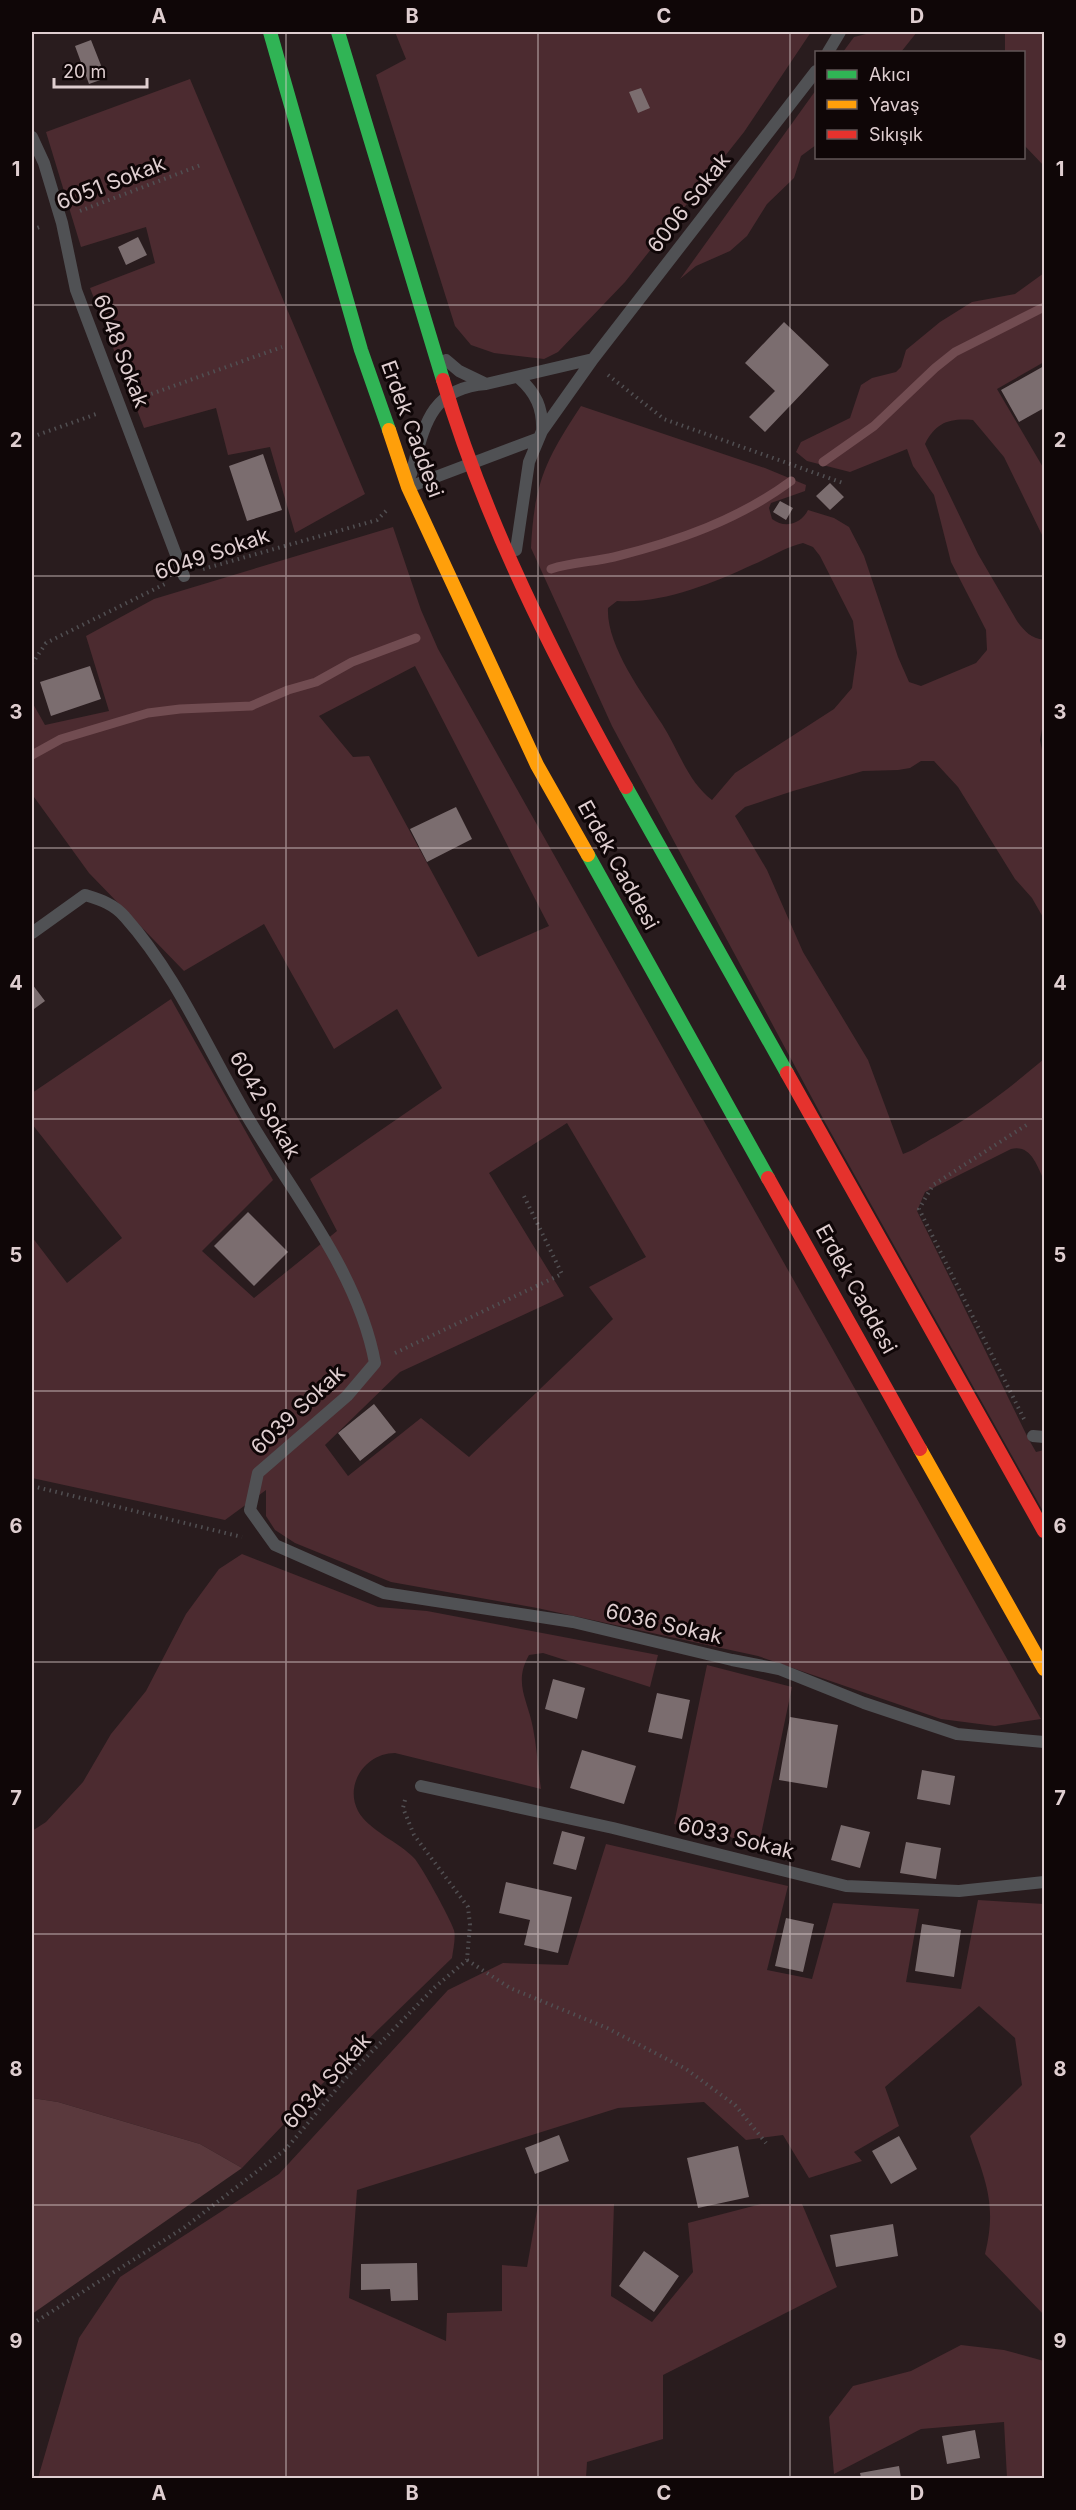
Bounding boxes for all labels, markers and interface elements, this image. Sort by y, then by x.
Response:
text: A [152,4,167,28]
text: B [405,4,419,28]
text: C [657,4,671,28]
text: D [910,4,924,28]
scale bar [54,51,147,89]
legend [815,51,1025,159]
text: 20 m [63,61,106,82]
text: Akıcı [869,64,910,85]
text: Yavaş [869,94,919,115]
text: Sıkışık [869,124,923,145]
street label: 6006 Sokak [642,148,735,257]
street label: 6051 Sokak [53,150,169,215]
text: 1 [12,157,20,181]
text: 1 [1056,157,1064,181]
street label: 6048 Sokak [88,290,155,412]
street label: Erdek Caddesi [376,357,449,501]
text: 2 [10,428,22,452]
text: 2 [1054,428,1066,452]
street label: 6049 Sokak [151,522,273,585]
text: 3 [10,700,22,724]
text: 3 [1054,700,1066,724]
street label: Erdek Caddesi [573,796,664,934]
text: 4 [9,971,23,995]
text: 4 [1053,971,1067,995]
street label: 6042 Sokak [225,1047,306,1163]
street label: Erdek Caddesi [811,1220,902,1358]
text: 5 [10,1243,22,1267]
text: 5 [1054,1243,1066,1267]
street label: 6039 Sokak [246,1360,350,1459]
text: 6 [10,1514,23,1538]
text: 6 [1054,1514,1067,1538]
street label: 6036 Sokak [603,1598,725,1649]
text: 7 [10,1786,22,1810]
text: 7 [1054,1786,1066,1810]
street label: 6033 Sokak [675,1811,797,1864]
street label: 6034 Sokak [277,2028,376,2133]
text: 8 [9,2057,23,2081]
text: 8 [1053,2057,1067,2081]
text: 9 [10,2329,23,2353]
text: 9 [1054,2329,1067,2353]
text: A [152,2481,167,2505]
text: B [405,2481,419,2505]
text: C [657,2481,671,2505]
text: D [910,2481,924,2505]

